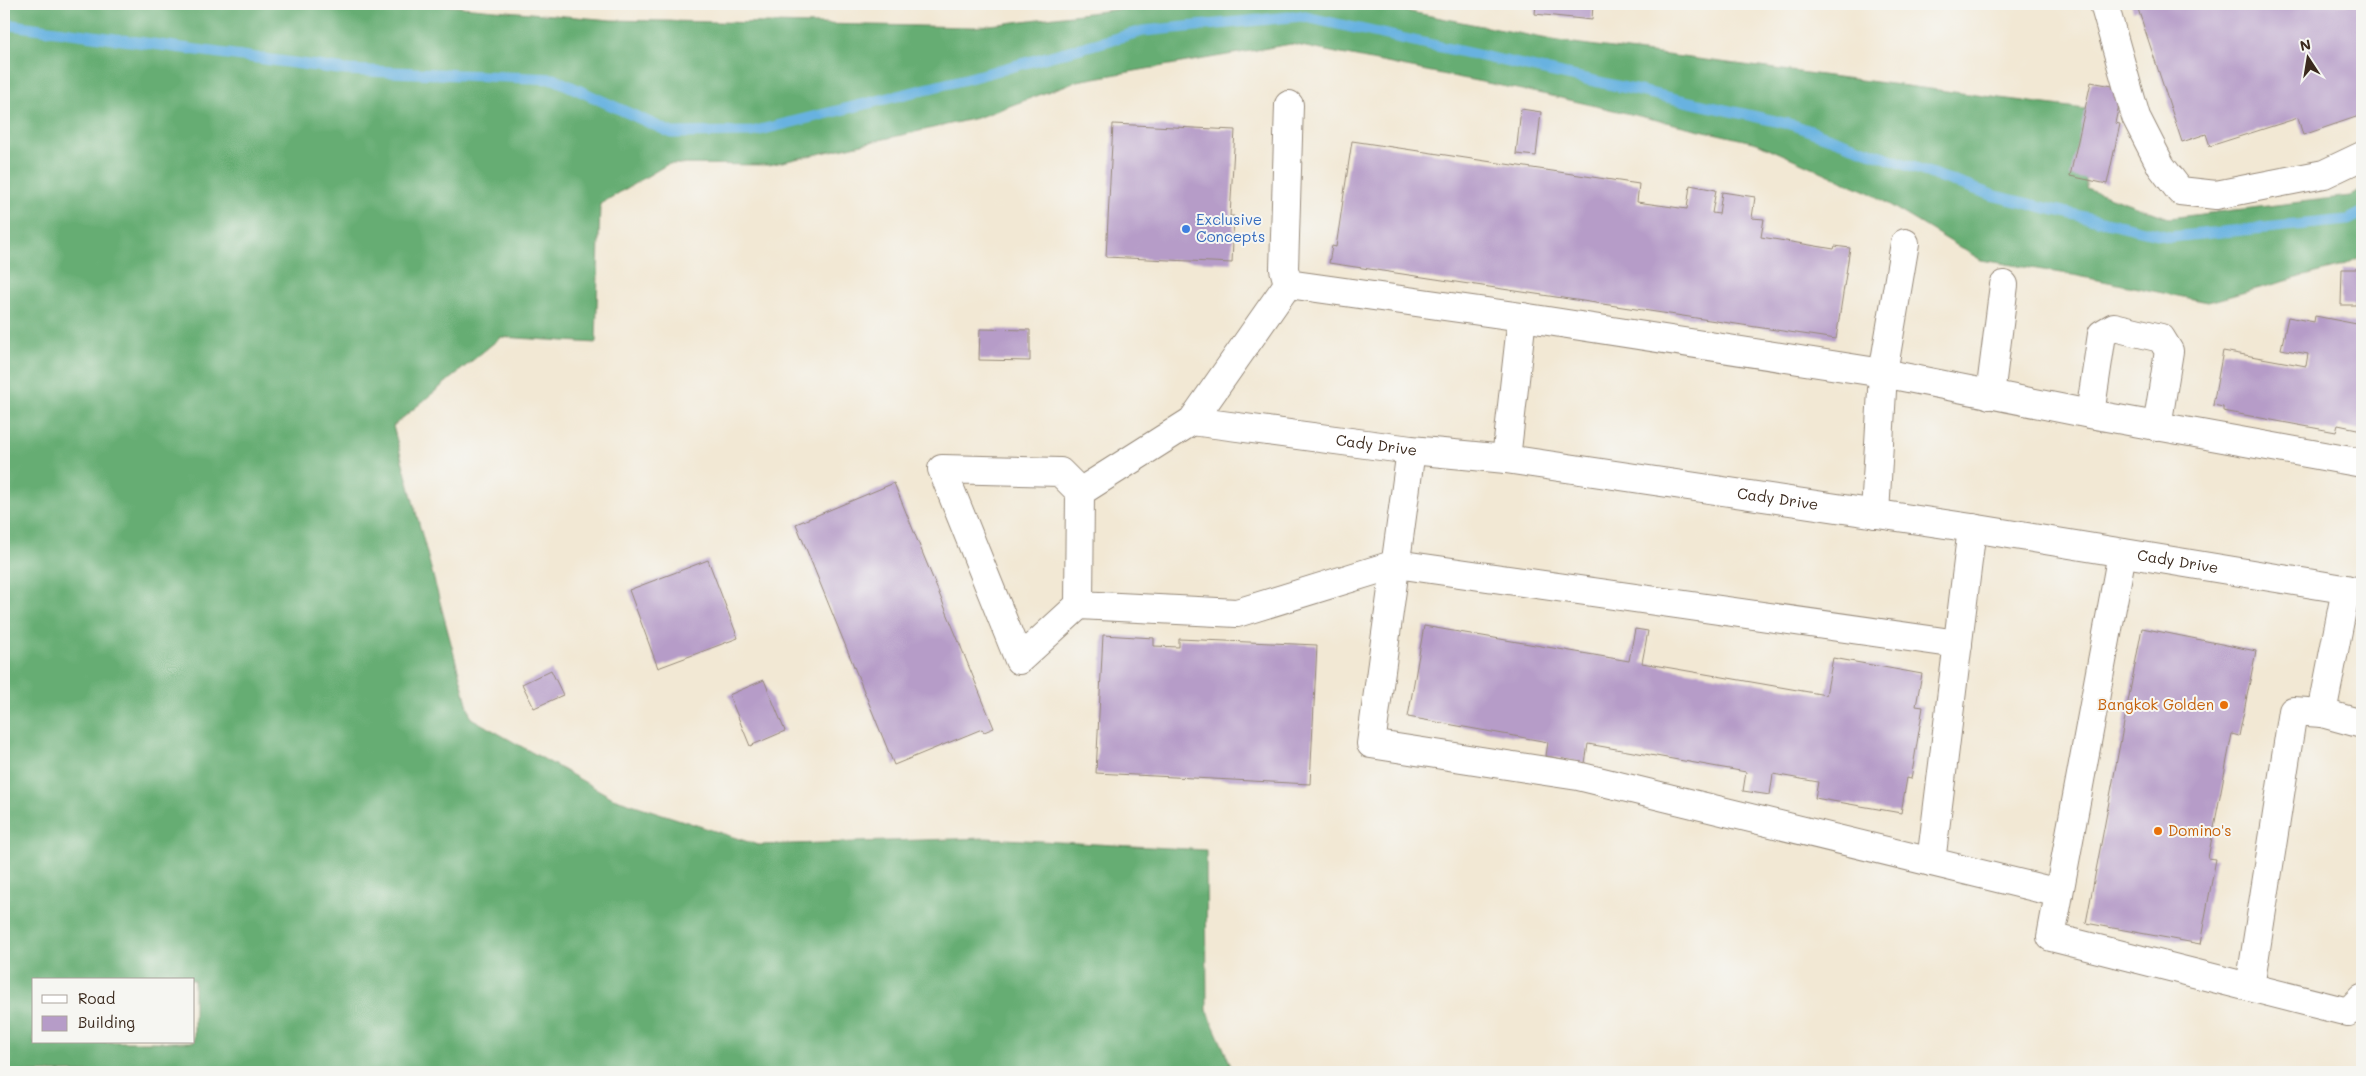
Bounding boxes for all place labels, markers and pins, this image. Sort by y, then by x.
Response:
place label: Exclusive Concepts [1196,209,1265,246]
marker: Exclusive Concepts [1180,223,1192,235]
place label: Bangkok Golden [2098,694,2214,714]
marker: Bangkok Golden [2218,699,2230,711]
place label: Domino's [2168,820,2232,840]
marker: Domino's [2152,825,2164,837]

